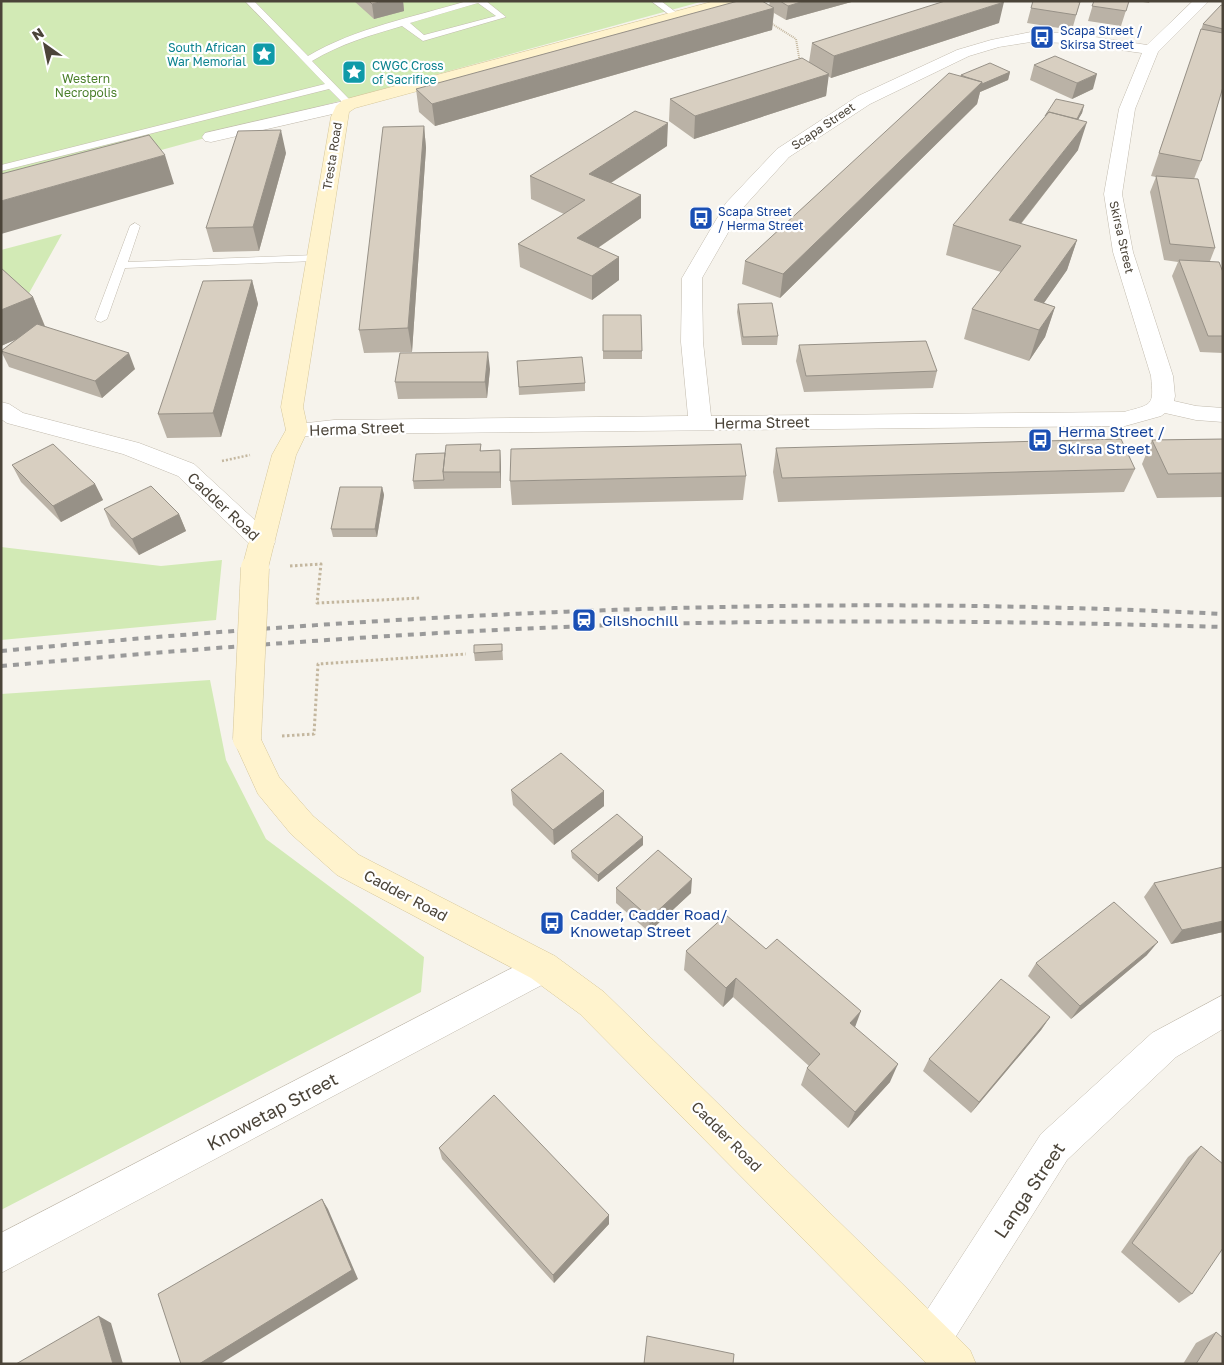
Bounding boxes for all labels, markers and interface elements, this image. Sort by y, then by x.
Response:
north arrow [20,20,70,70]
place label: Scapa Street / Skirsa Street [1060,23,1143,52]
text: N [29,24,47,44]
bus stop icon: Scapa Street / Skirsa Street [1029,24,1055,50]
place label: South African War Memorial [167,40,246,69]
place icon: South African War Memorial [251,41,277,67]
place label: CWGC Cross of Sacrifice [372,58,444,87]
place icon: CWGC Cross of Sacrifice [341,59,367,85]
park label: Western Necropolis [55,71,117,100]
street label: Scapa Street [788,99,858,153]
street label: Tresta Road [319,121,345,191]
street label: Skirsa Street [1106,199,1138,275]
place label: Scapa Street / Herma Street [718,204,804,233]
bus stop icon: Scapa Street / Herma Street [688,205,714,231]
street label: Herma Street [714,412,810,432]
street label: Herma Street [309,417,405,439]
place label: Herma Street / Skirsa Street [1058,422,1165,457]
bus stop icon: Herma Street / Skirsa Street [1027,427,1053,453]
street label: Cadder Road [184,468,264,544]
station icon: Gilshochill [571,607,597,633]
place label: Gilshochill [602,611,679,629]
street label: Cadder Road [361,865,451,925]
place label: Cadder, Cadder Road/ Knowetap Street [570,905,728,940]
bus stop icon: Cadder, Cadder Road/ Knowetap Street [539,910,565,936]
street label: Knowetap Street [203,1067,341,1155]
street label: Cadder Road [688,1097,766,1175]
street label: Langa Street [989,1138,1069,1242]

